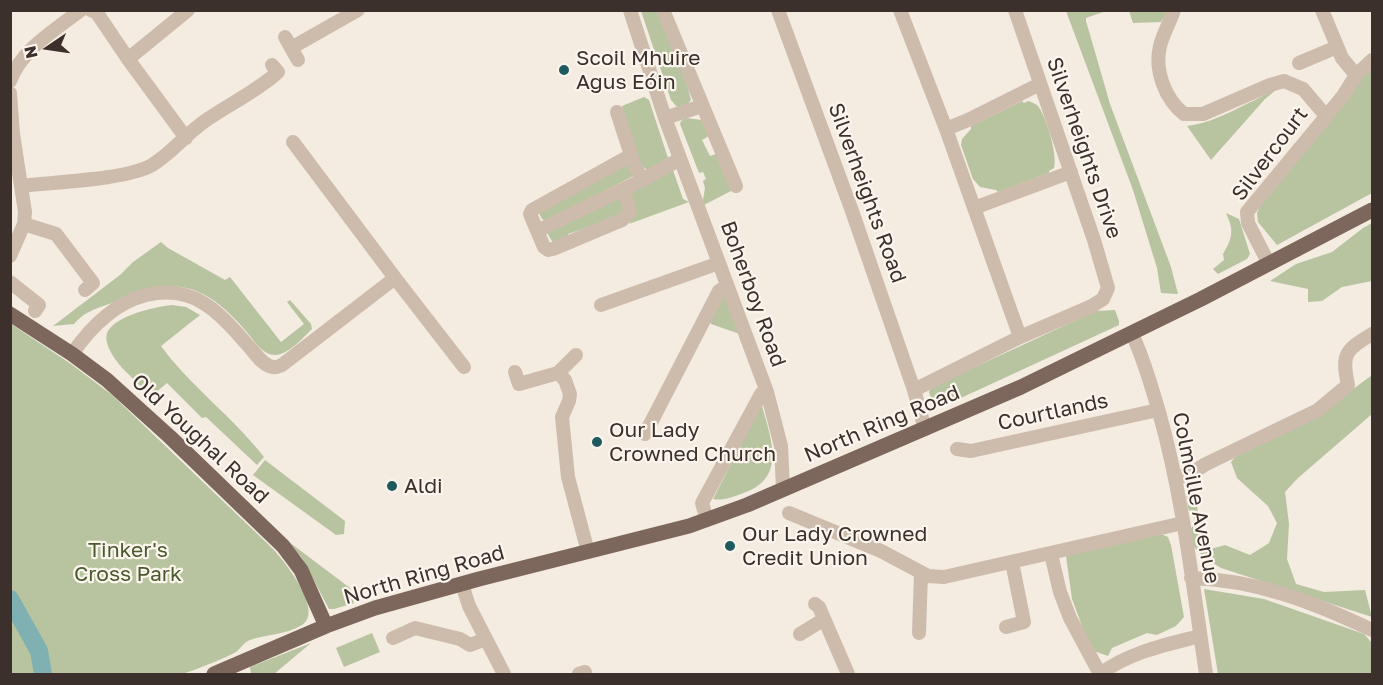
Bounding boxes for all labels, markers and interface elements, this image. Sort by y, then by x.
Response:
north arrow [18,18,78,78]
text: N [19,44,42,60]
place label: Scoil Mhuire Agus Eóin [576,45,701,95]
street label: Silverheights Drive [1041,54,1127,242]
marker: Scoil Mhuire Agus Eóin [557,63,571,77]
street label: Silverheights Road [823,100,911,286]
street label: Silvercourt [1227,102,1313,206]
street label: Boherboy Road [715,218,791,370]
street label: Old Youghal Road [126,369,274,509]
street label: North Ring Road [801,380,963,468]
street label: Courtlands [996,388,1110,436]
street label: Colmcille Avenue [1167,410,1225,586]
place label: Our Lady Crowned Church [609,417,776,467]
marker: Our Lady Crowned Church [590,435,604,449]
place label: Aldi [404,473,443,499]
marker: Aldi [385,479,399,493]
place label: Our Lady Crowned Credit Union [742,521,927,571]
park label: Tinker's Cross Park [74,537,182,587]
marker: Our Lady Crowned Credit Union [723,539,737,553]
street label: North Ring Road [341,540,507,610]

